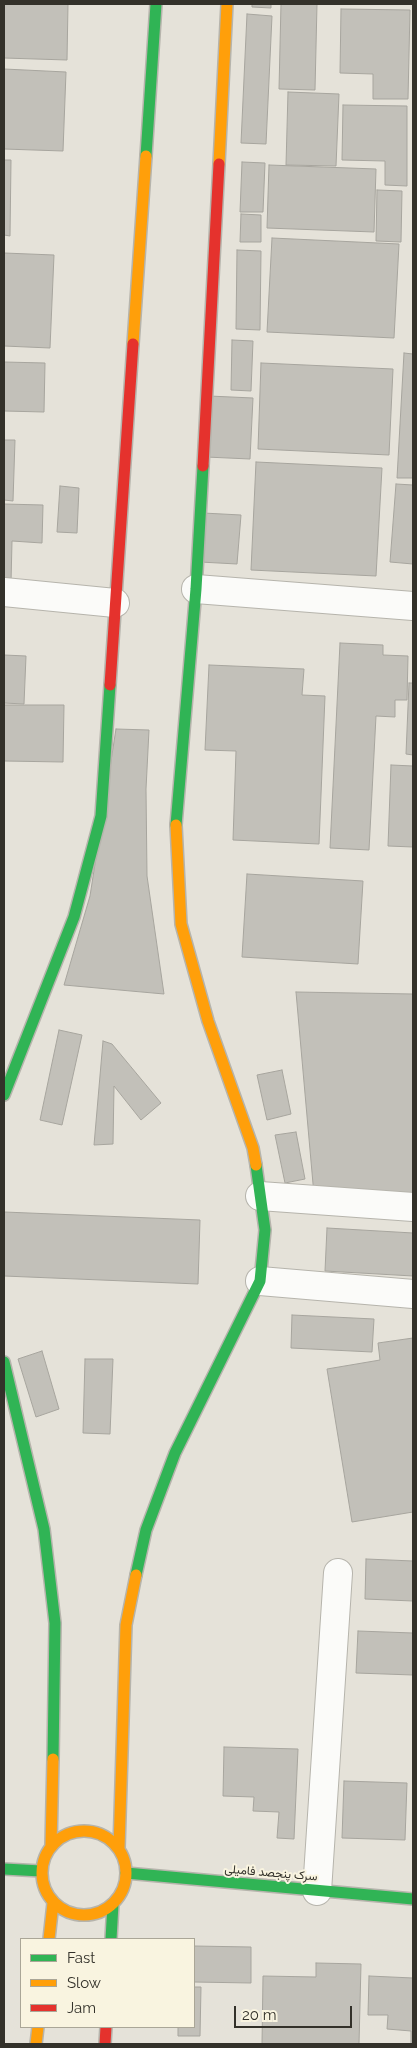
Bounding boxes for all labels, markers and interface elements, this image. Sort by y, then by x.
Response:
street label: سرک پنجصد فامیلی [224,1862,318,1884]
legend [20,1938,195,2028]
text: Fast [67,1949,95,1967]
text: Slow [67,1974,101,1992]
scale bar [237,1996,354,2028]
text: Jam [67,1999,96,2017]
text: 20 m [242,2006,277,2024]

